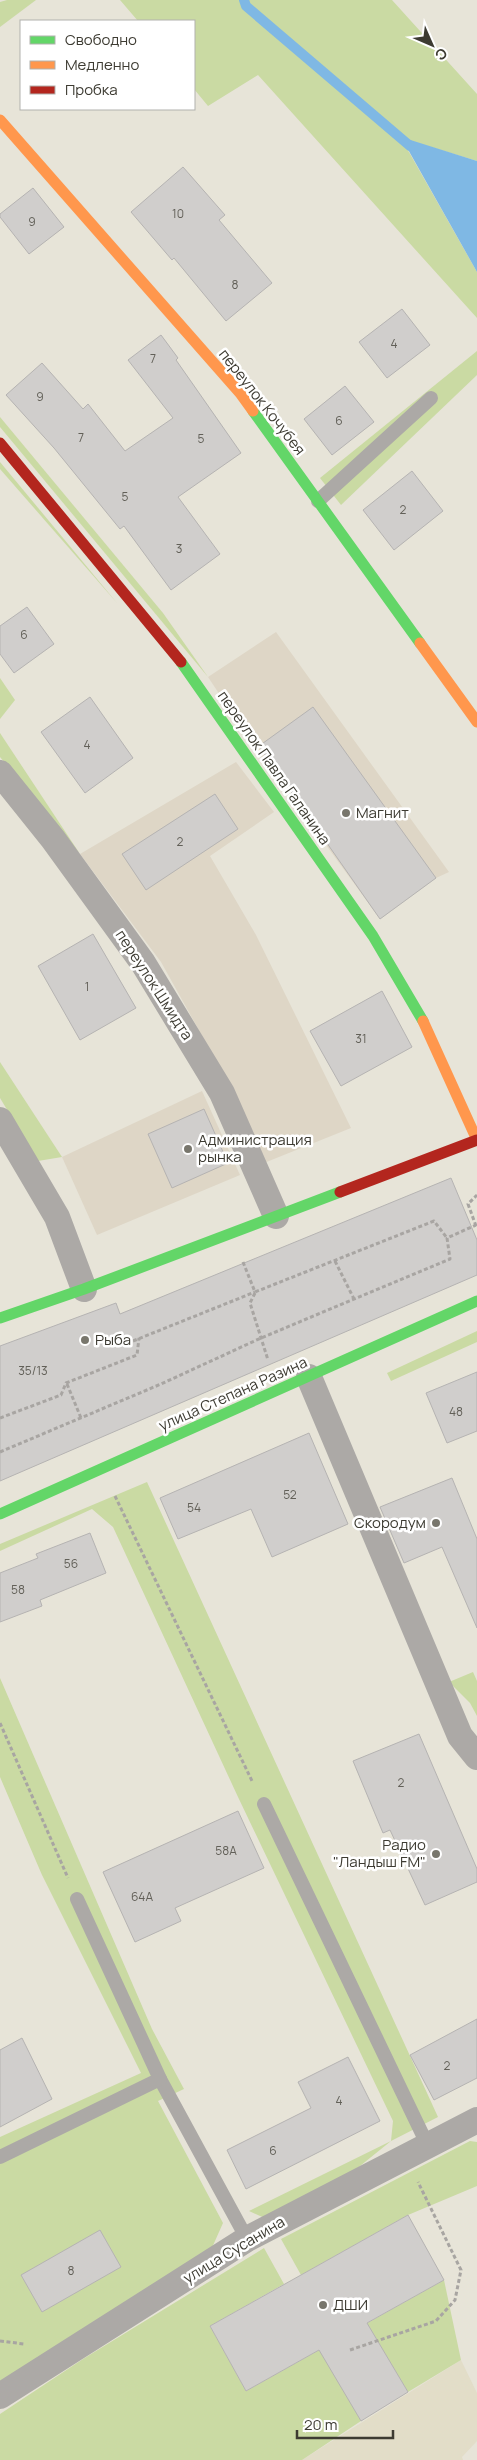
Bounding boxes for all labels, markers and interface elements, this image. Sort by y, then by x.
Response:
legend [20,20,195,110]
north arrow [407,20,457,70]
text: Свободно [65,29,137,50]
text: С [431,44,452,65]
text: Медленно [65,54,139,75]
text: Пробка [65,79,118,100]
house number: 10 [172,205,184,222]
house number: 9 [28,213,36,230]
house number: 8 [232,276,239,293]
house number: 4 [390,335,398,352]
street label: переулок Кочубея [214,344,310,459]
house number: 7 [150,350,156,367]
house number: 9 [36,388,44,405]
house number: 6 [335,412,343,429]
house number: 7 [78,429,84,446]
house number: 5 [198,430,205,447]
house number: 5 [122,488,129,505]
house number: 2 [400,501,407,518]
house number: 3 [176,540,182,557]
house number: 6 [20,626,28,643]
street label: переулок Павла Галанина [213,686,336,849]
house number: 4 [83,736,91,753]
place label: Магнит [356,802,409,823]
marker: Магнит [340,807,352,819]
house number: 2 [177,833,184,850]
street label: переулок Шмидта [111,926,198,1044]
house number: 1 [85,978,89,995]
house number: 31 [355,1030,367,1047]
place label: Администрация рынка [198,1129,312,1167]
marker: Администрация рынка [182,1143,194,1155]
place label: Рыба [95,1329,131,1350]
marker: Рыба [79,1334,91,1346]
street label: улица Степана Разина [155,1351,310,1436]
house number: 35/13 [18,1362,48,1379]
house number: 48 [449,1403,463,1420]
house number: 52 [283,1486,297,1503]
house number: 54 [187,1499,201,1516]
place label: Скородум [354,1512,426,1533]
marker: Скородум [430,1517,442,1529]
house number: 56 [64,1555,78,1572]
house number: 58 [11,1581,25,1598]
house number: 2 [398,1774,405,1791]
place label: Радио "Ландыш FM" [333,1834,426,1872]
house number: 58А [215,1842,237,1859]
marker: Радио "Ландыш FM" [430,1848,442,1860]
house number: 64А [131,1888,154,1905]
house number: 2 [444,2057,451,2074]
house number: 4 [335,2092,343,2109]
house number: 6 [269,2142,277,2159]
street label: улица Сусанина [179,2211,288,2288]
house number: 8 [68,2262,75,2279]
place label: ДШИ [333,2294,368,2315]
marker: ДШИ [317,2299,329,2311]
scale bar [297,2408,393,2440]
text: 20 m [304,2414,337,2435]

